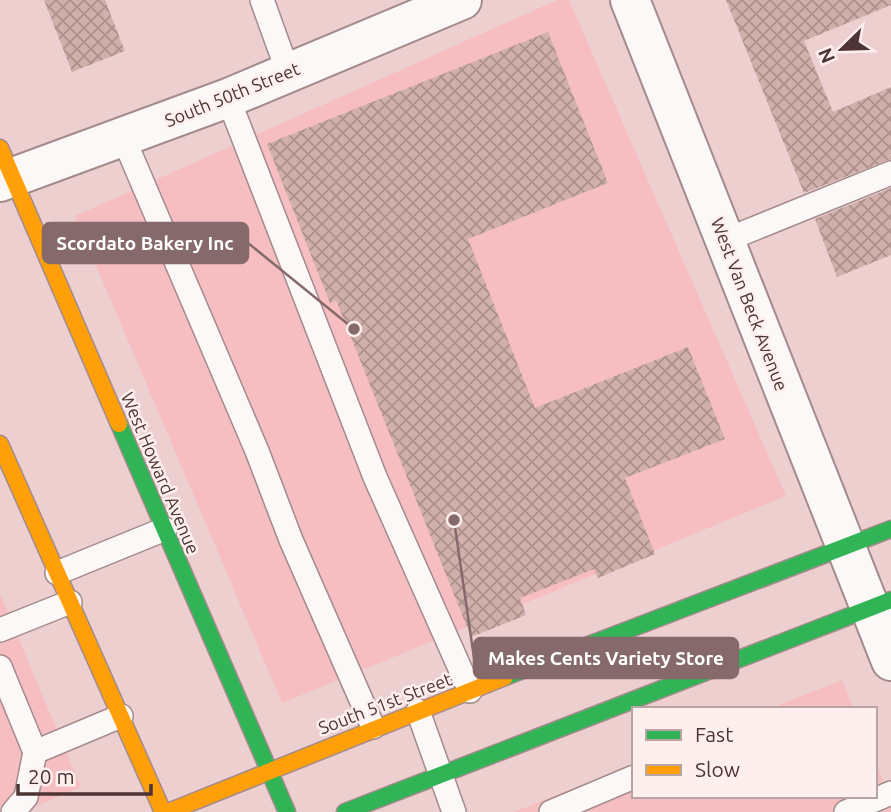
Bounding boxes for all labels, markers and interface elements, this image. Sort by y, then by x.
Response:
north arrow [807,14,877,84]
text: N [813,45,839,66]
street label: South 50th Street [162,58,302,130]
street label: West Van Beck Avenue [708,215,792,393]
callout: Scordato Bakery Inc [43,223,248,263]
text: Scordato Bakery Inc [56,232,234,254]
street label: West Howard Avenue [118,389,204,557]
callout: Makes Cents Variety Store [474,638,738,678]
text: Makes Cents Variety Store [488,647,724,669]
street label: South 51st Street [315,668,455,738]
legend [632,707,877,798]
text: Fast [695,722,733,746]
scale bar [18,752,150,796]
text: Slow [695,757,740,781]
text: 20 m [28,764,75,788]

